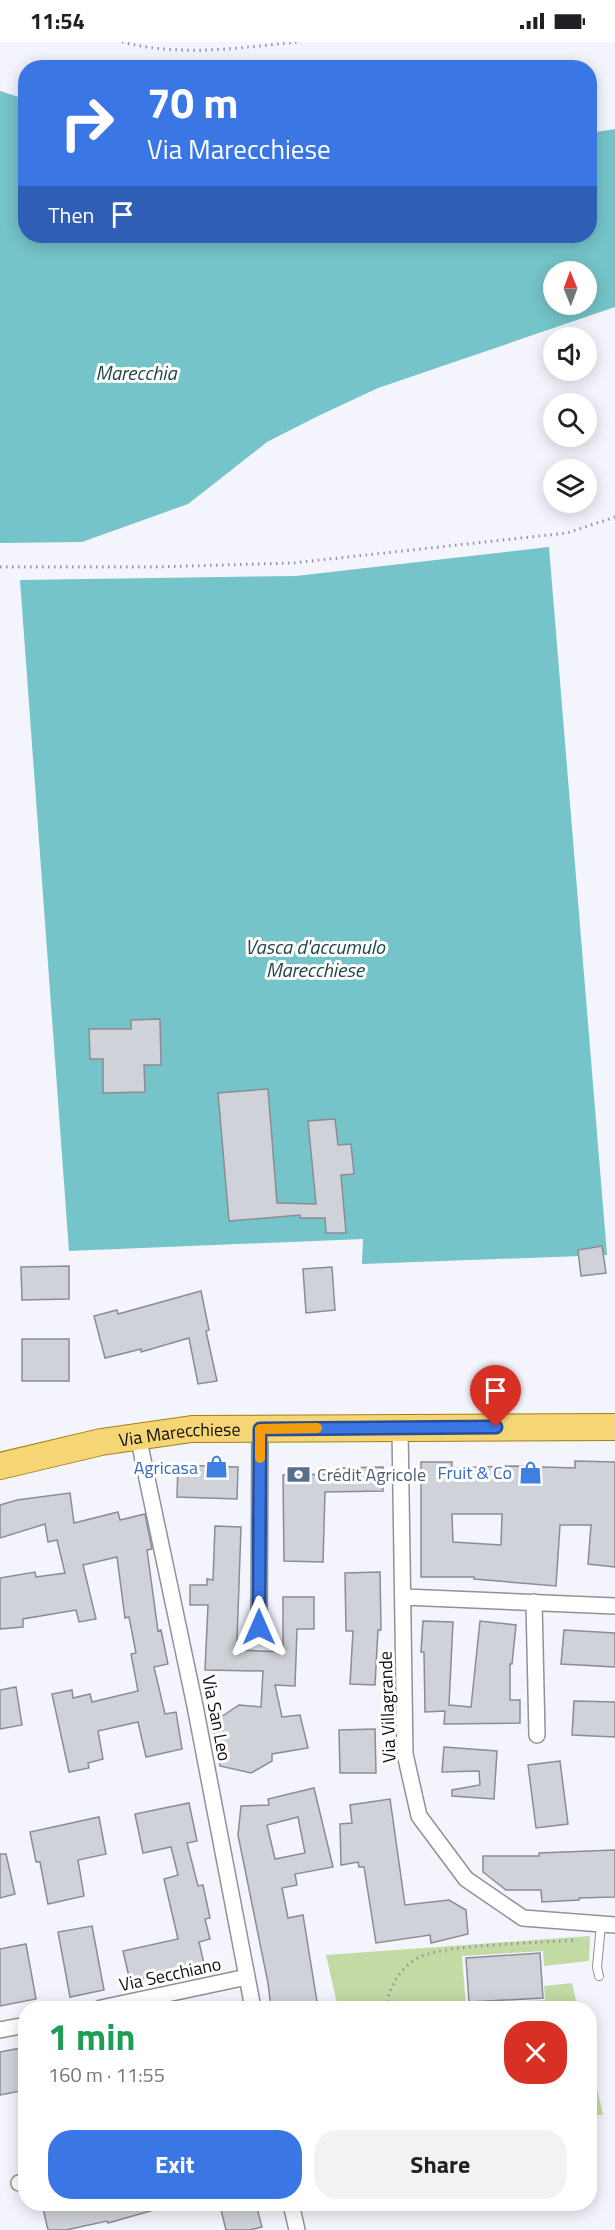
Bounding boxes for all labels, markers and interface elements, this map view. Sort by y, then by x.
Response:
text: 11:54 [30,4,85,38]
text: 70 m [147,70,239,134]
icon: right [48,84,126,162]
text: Via Marecchiese [147,128,331,169]
text: Then [48,198,94,232]
icon: arrive [106,198,139,231]
north arrow [543,261,597,315]
map controls [543,261,597,513]
button: sound [543,327,597,381]
water label: Marecchia [96,357,177,388]
button: search [543,393,597,447]
button: layers [543,459,597,513]
water label: Vasca d'accumulo Marecchiese [245,931,386,985]
pin [470,1365,521,1427]
icon: arrive [479,1374,512,1407]
street label: Via Marecchiese [117,1415,241,1453]
place label: Agricasa [134,1454,198,1481]
shop icon: Agricasa [203,1454,229,1480]
place label: Fruit & Co [437,1459,512,1486]
shop icon: Fruit & Co [517,1459,543,1485]
bank icon: Crédit Agricole [286,1461,312,1487]
place label: Crédit Agricole [317,1461,426,1488]
position arrow [227,1595,291,1659]
street label: Via Villagrande [372,1651,402,1763]
street label: Via San Leo [195,1673,239,1763]
street label: Via Secchiano [117,1950,223,1998]
text: 1 min [48,2009,135,2064]
button: close [504,2021,567,2084]
text: 160 m · 11:55 [48,2059,165,2090]
button: Exit [48,2130,302,2199]
button: Share [314,2130,567,2199]

